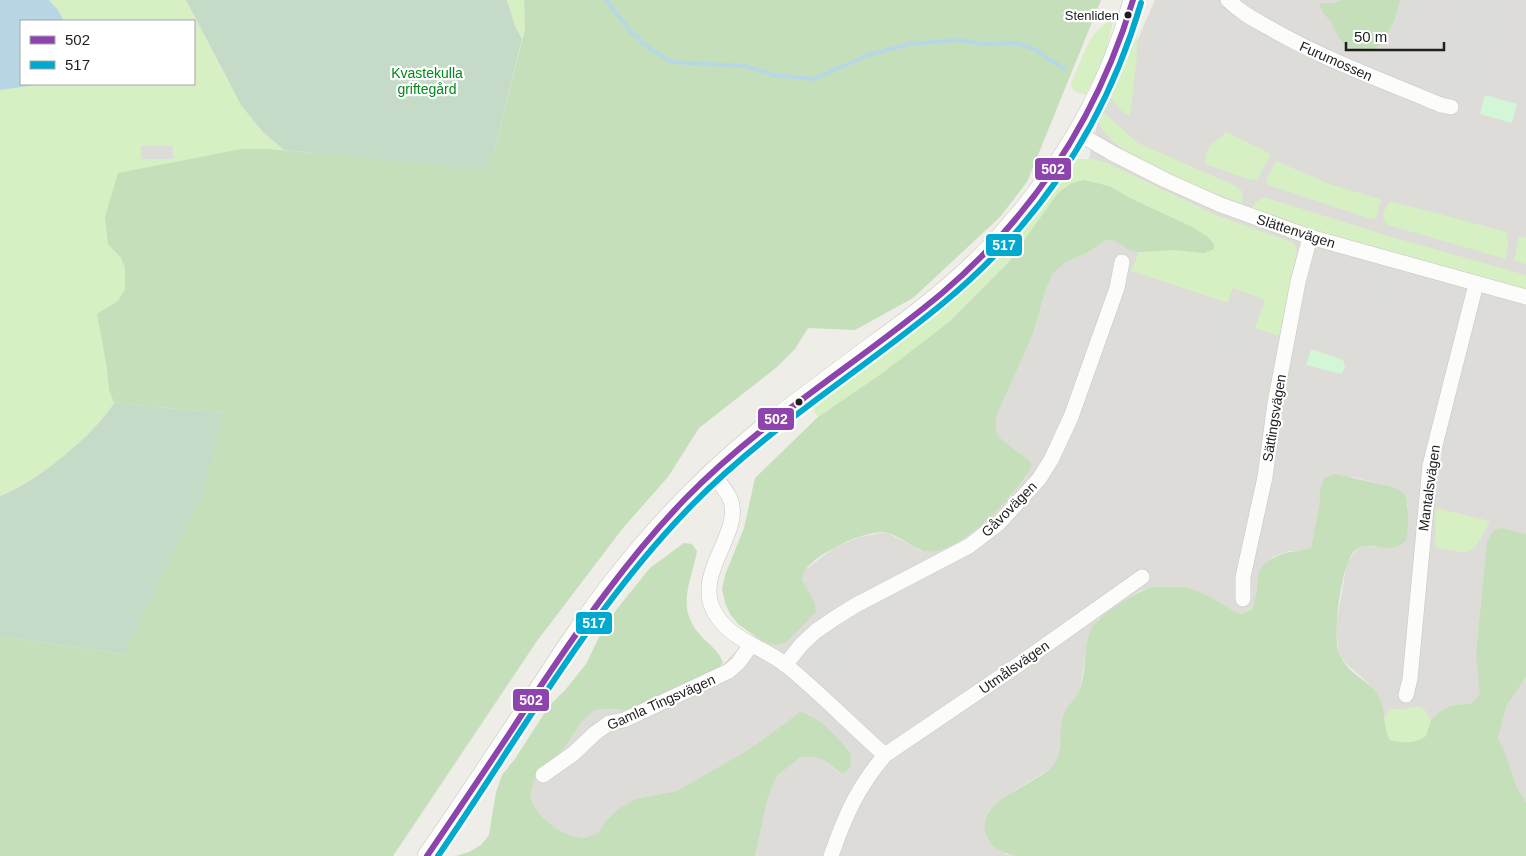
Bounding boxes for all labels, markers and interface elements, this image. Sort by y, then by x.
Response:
place label: Stenliden [1065,8,1119,23]
marker: Stenliden [1123,10,1133,20]
legend [20,20,195,85]
scale bar [1346,20,1444,52]
text: 50 m [1354,28,1387,45]
text: 502 [65,31,90,48]
street label: Furumossen [1297,38,1375,84]
text: 517 [65,56,90,73]
park label: Kvastekulla griftegård [391,65,463,97]
line badge: 502 [1034,157,1072,181]
text: 502 [1041,161,1065,177]
street label: Slättenvägen [1255,211,1337,251]
line badge: 517 [985,233,1023,257]
text: 517 [992,237,1016,253]
street label: Sättingsvägen [1259,373,1289,463]
unlabelled marker [794,397,804,407]
line badge: 502 [757,407,795,431]
text: 502 [764,411,788,427]
street label: Mantalsvägen [1415,444,1443,532]
street label: Gåvovägen [978,478,1040,540]
line badge: 517 [575,611,613,635]
text: 517 [582,615,606,631]
street label: Utmålsvägen [976,637,1052,697]
street label: Gamla Tingsvägen [604,671,718,733]
line badge: 502 [512,688,550,712]
text: 502 [519,692,543,708]

